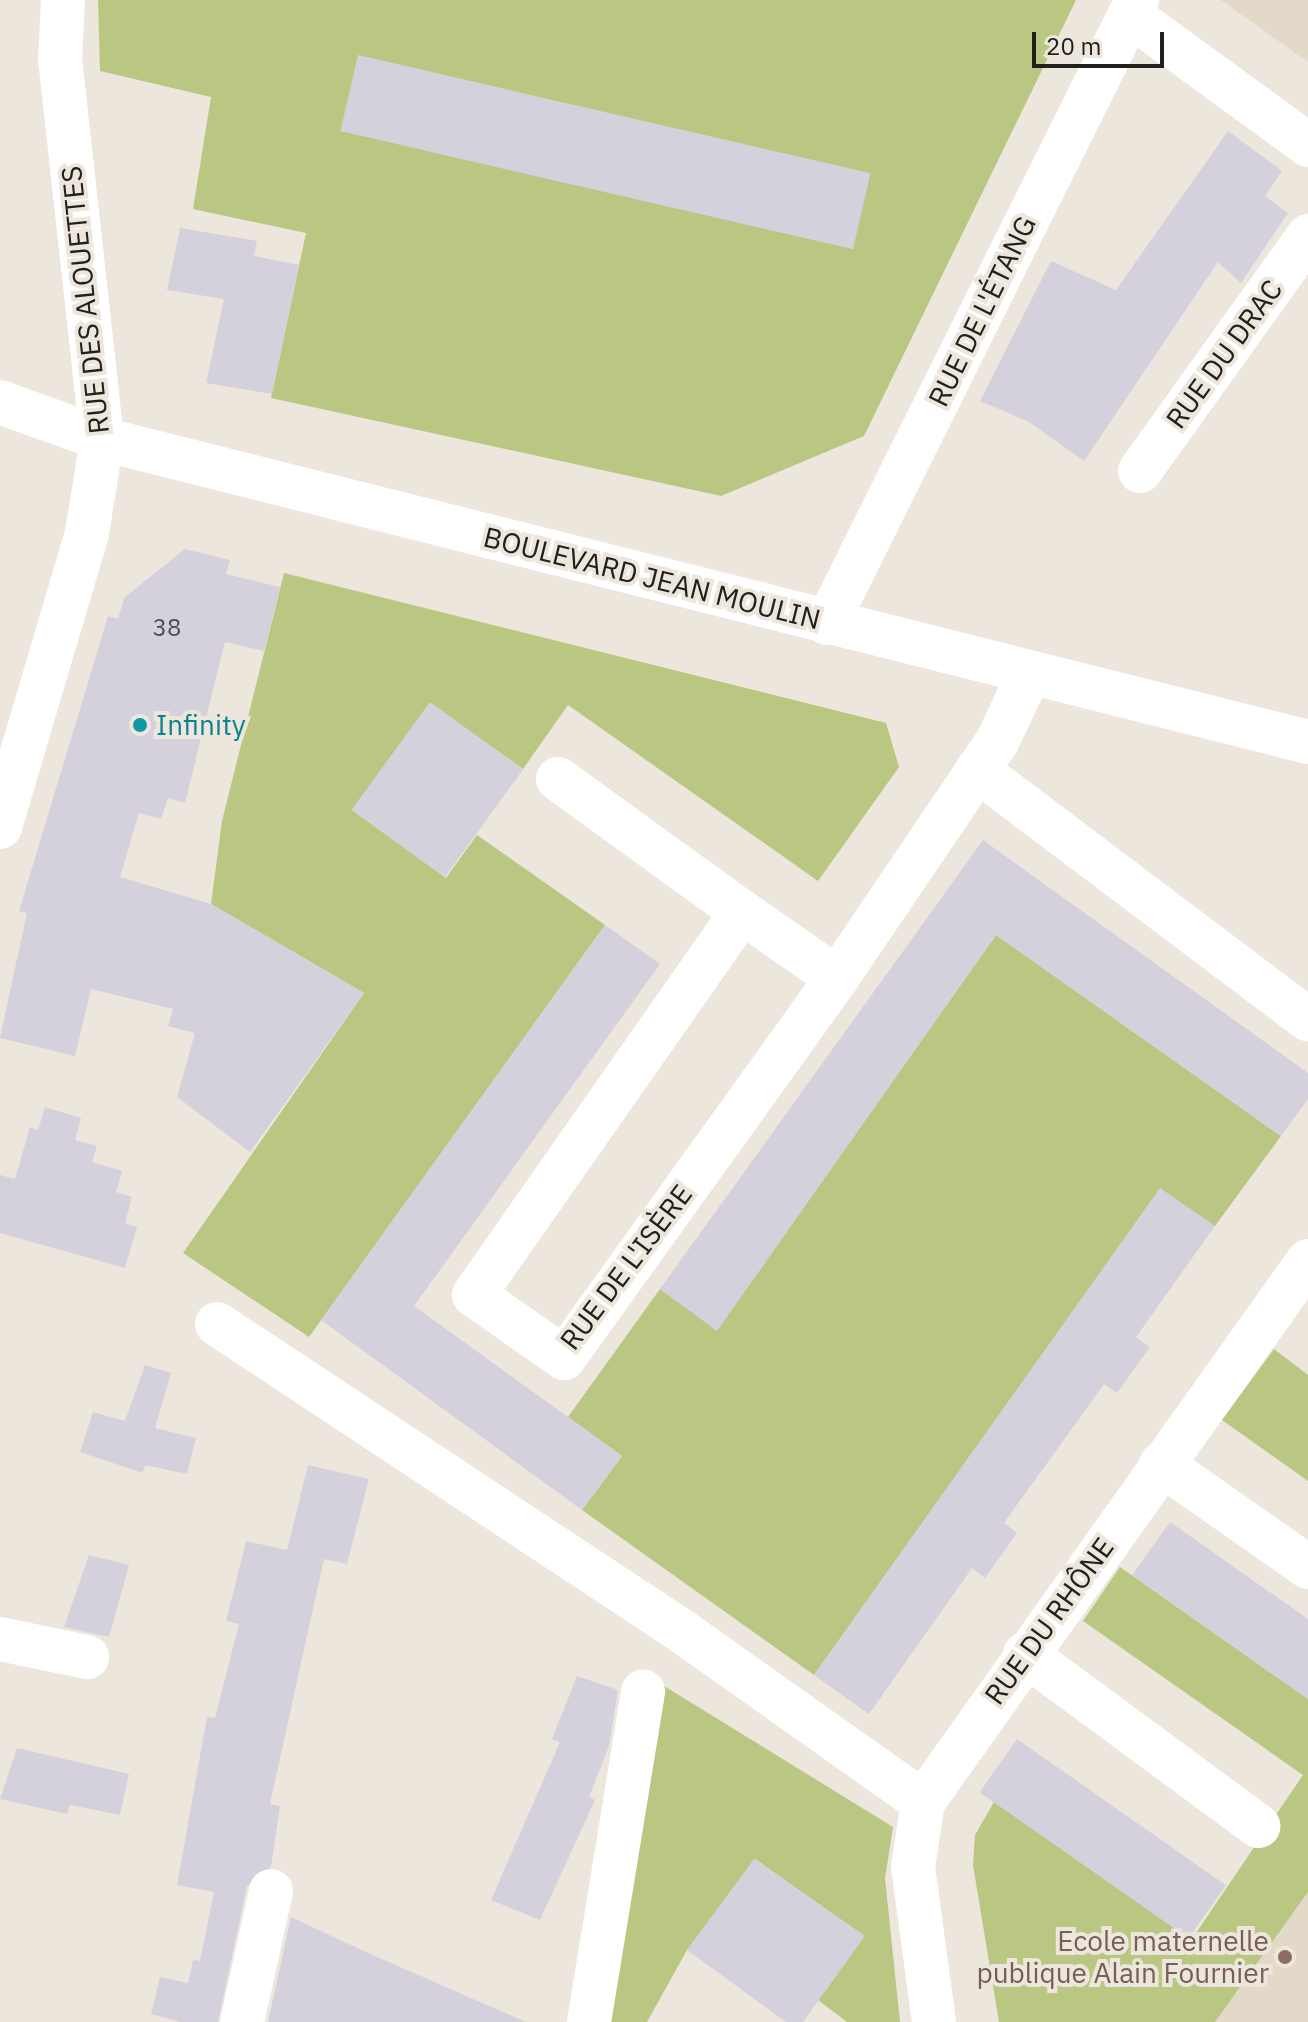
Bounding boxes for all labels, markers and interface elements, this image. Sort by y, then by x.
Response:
scale bar [1036,16,1168,66]
text: 20 m [1046,30,1101,62]
street label: RUE DES ALOUETTES [54,164,116,436]
street label: RUE DE L'ÉTANG [921,210,1043,412]
street label: RUE DU DRAC [1159,273,1289,435]
street label: BOULEVARD JEAN MOULIN [480,520,824,636]
house number: 38 [153,614,181,642]
place label: Infinity [156,708,246,742]
marker: Infinity [131,716,149,734]
street label: RUE DE L'ISÈRE [553,1178,699,1356]
street label: RUE DU RHÔNE [977,1531,1121,1711]
place label: Ecole maternelle publique Alain Fournier [976,1924,1269,1990]
marker: Ecole maternelle publique Alain Fournier [1276,1948,1294,1966]

